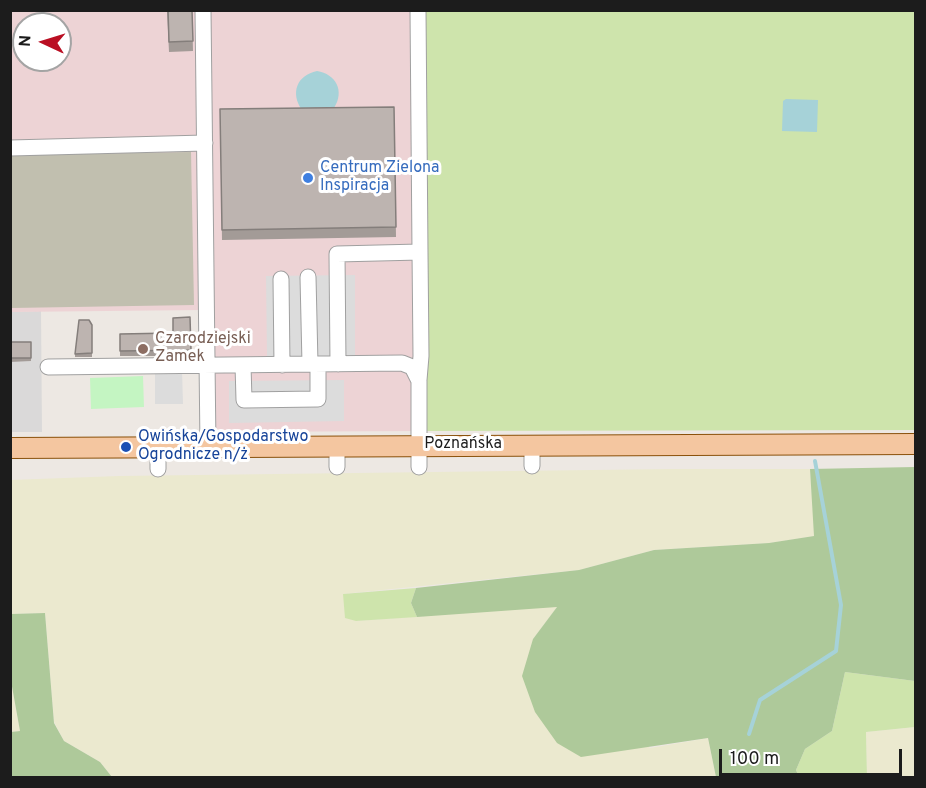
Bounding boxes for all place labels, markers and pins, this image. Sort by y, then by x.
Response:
place label: Centrum Zielona Inspiracja [320,159,439,197]
marker: Centrum Zielona Inspiracja [301,171,315,185]
place label: Czarodziejski Zamek [155,330,251,368]
marker: Czarodziejski Zamek [136,342,150,356]
place label: Owińska/Gospodarstwo Ogrodnicze n/ż [138,428,308,466]
marker: Owińska/Gospodarstwo Ogrodnicze n/ż [119,440,133,454]

